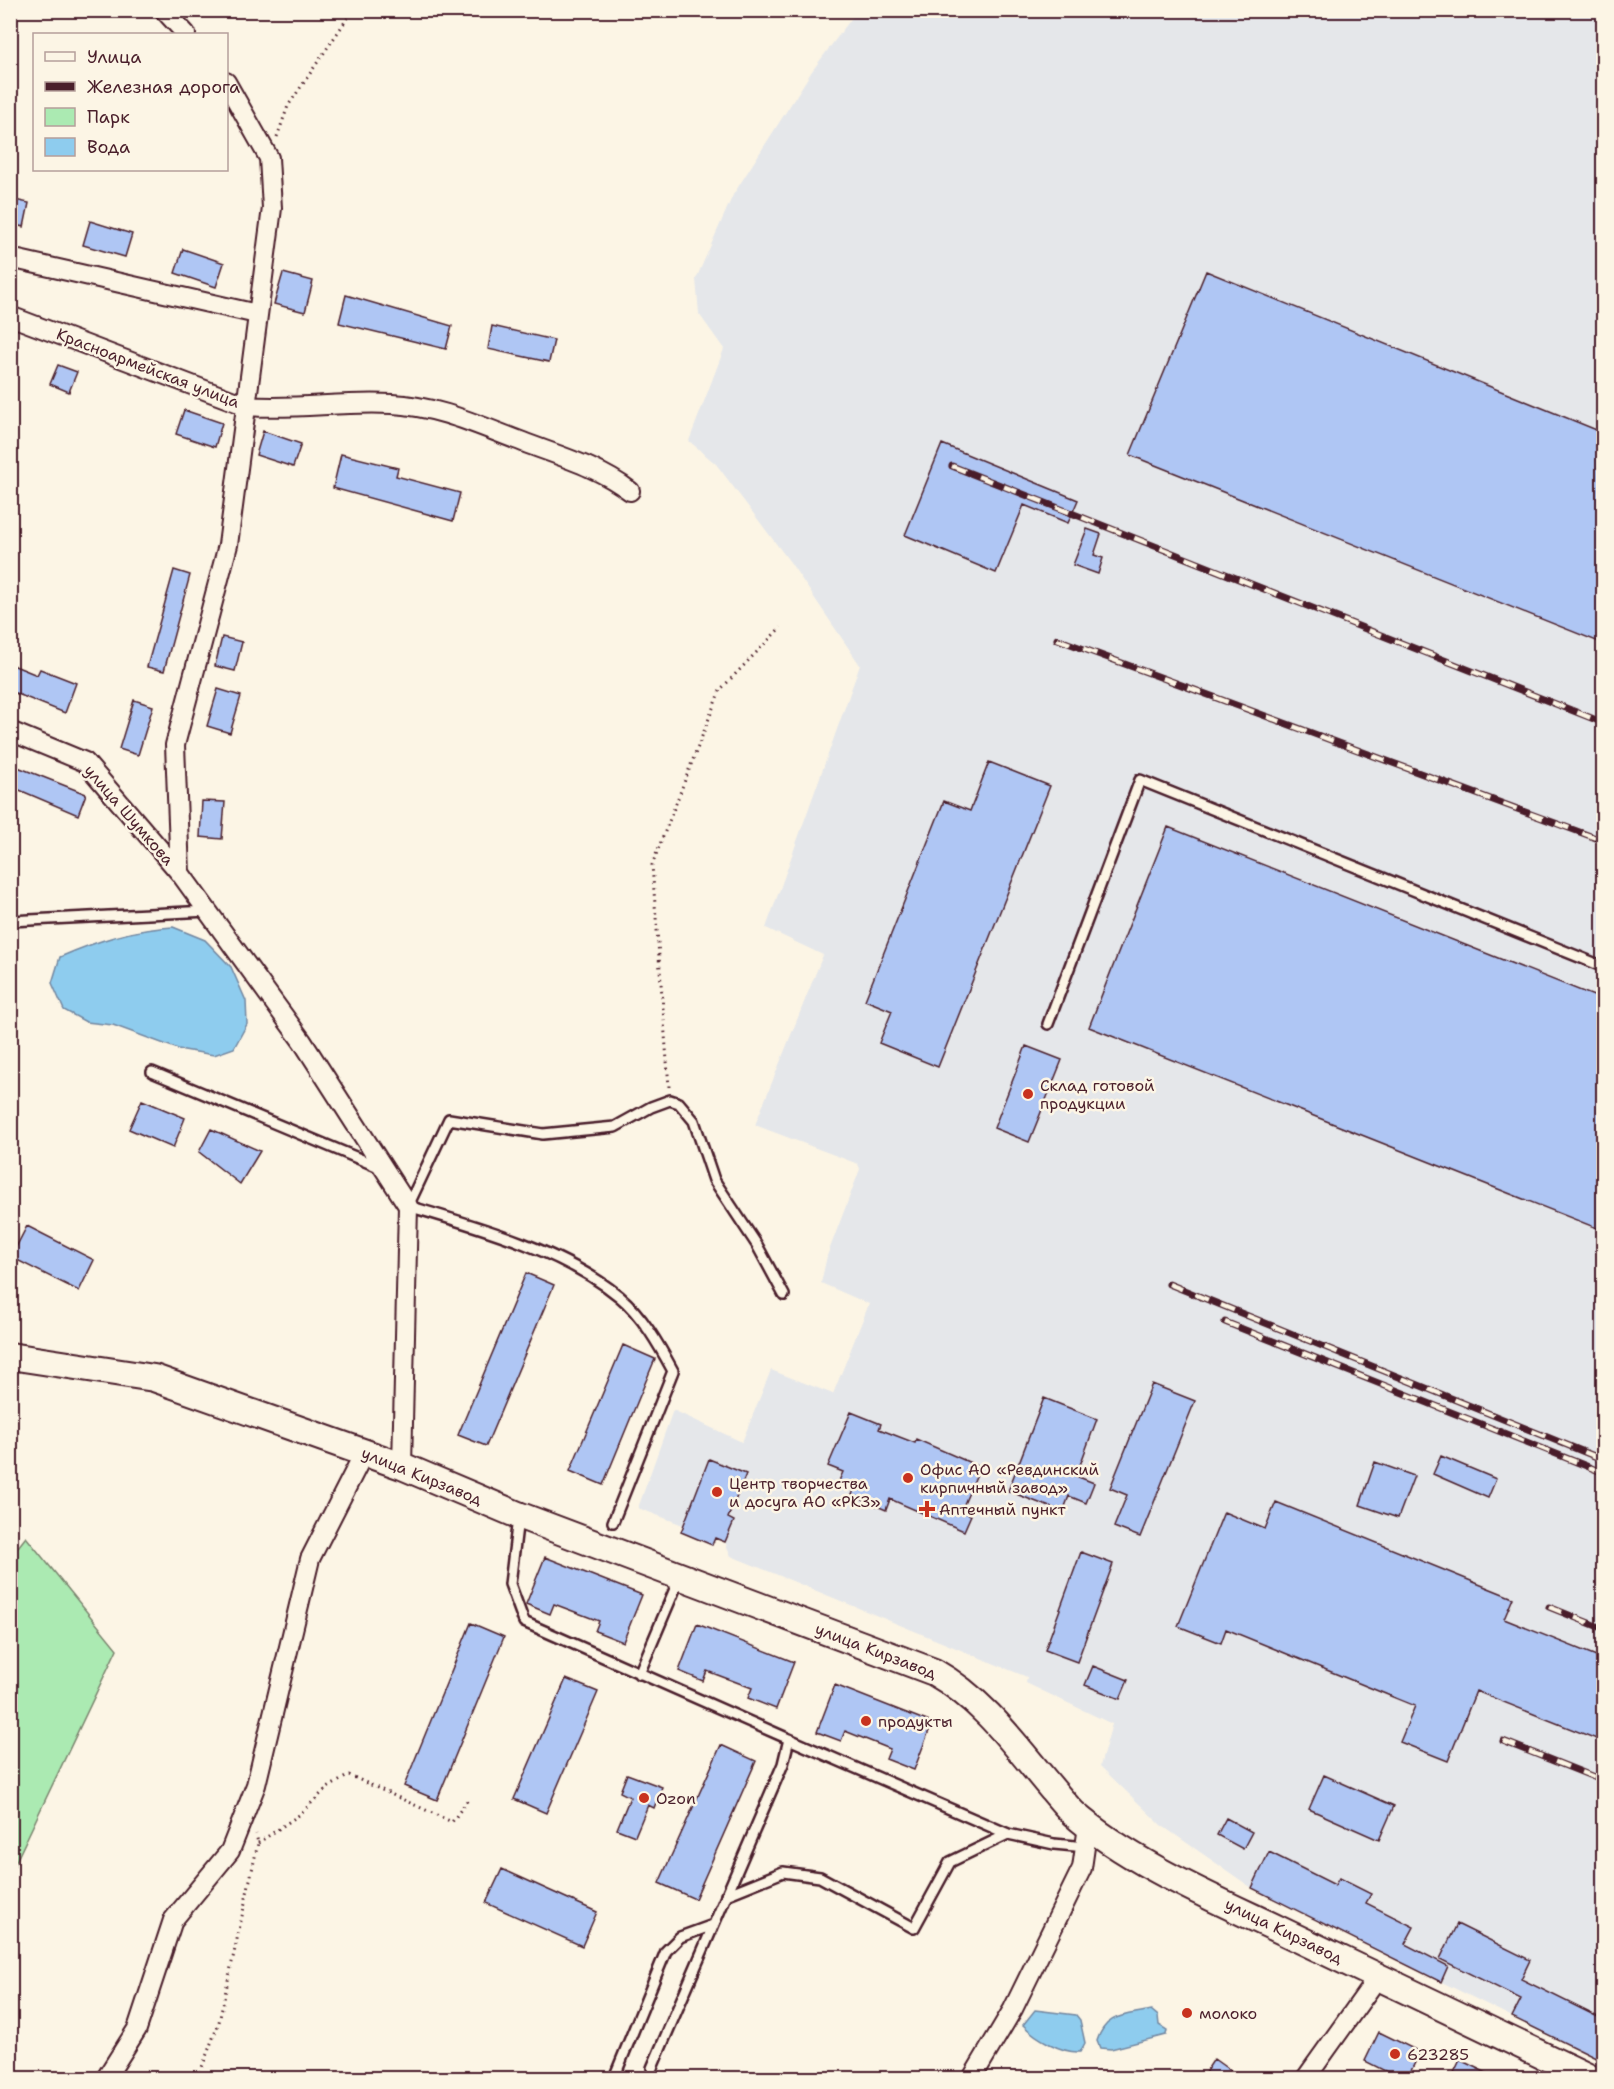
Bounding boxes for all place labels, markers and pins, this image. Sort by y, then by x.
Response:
place label: Склад готовой продукции [1040,1075,1154,1114]
marker: Склад готовой продукции [1021,1087,1035,1101]
place label: Офис АО «Ревдинский кирпичный завод» [920,1459,1099,1498]
marker: Офис АО «Ревдинский кирпичный завод» [901,1471,915,1485]
place label: Центр творчества и досуга АО «РКЗ» [729,1473,880,1512]
marker: Центр творчества и досуга АО «РКЗ» [710,1485,724,1499]
place label: Аптечный пункт [939,1499,1066,1520]
marker: Аптечный пункт [920,1502,934,1516]
place label: продукты [878,1711,953,1732]
marker: продукты [859,1714,873,1728]
place label: Ozon [656,1788,696,1809]
marker: Ozon [637,1791,651,1805]
place label: молоко [1199,2003,1257,2024]
marker: молоко [1180,2006,1194,2020]
place label: 623285 [1407,2044,1469,2065]
marker: 623285 [1388,2047,1402,2061]

